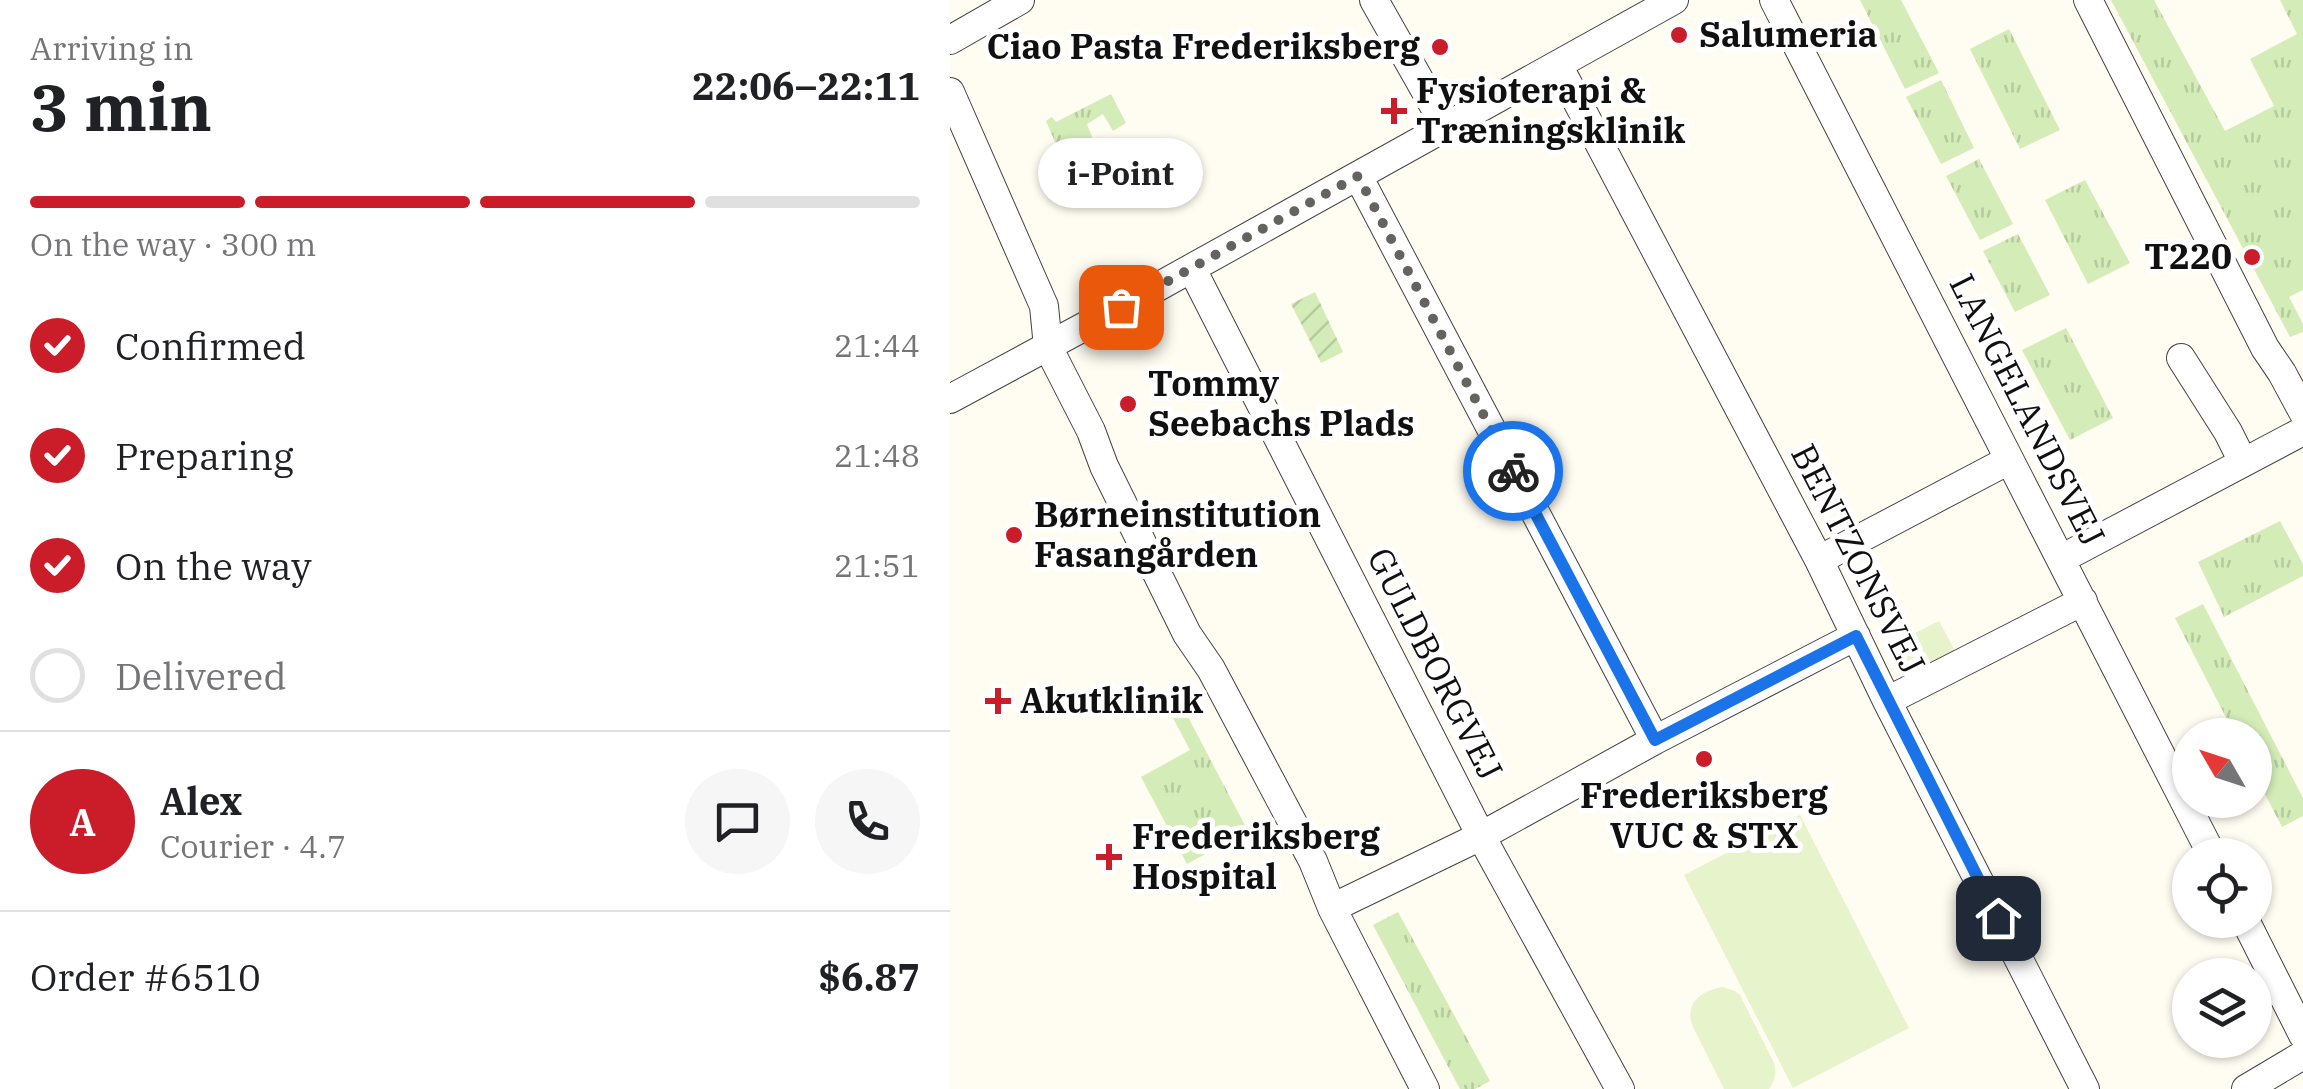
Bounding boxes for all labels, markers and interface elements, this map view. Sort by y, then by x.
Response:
place label: Salumeria [1699,11,1878,57]
place label: Ciao Pasta Frederiksberg [986,23,1421,69]
marker: Salumeria [1668,24,1690,46]
text: Arriving in [30,27,193,69]
marker: Ciao Pasta Frederiksberg [1429,36,1451,58]
text: 22:06–22:11 [692,61,920,110]
text: 3 min [30,64,212,149]
place label: Fysioterapi & Træningsklinik [1416,67,1686,153]
marker: Fysioterapi & Træningsklinik [1381,98,1407,124]
callout: i-Point [1039,137,1204,207]
text: i-Point [1067,152,1174,194]
text: On the way · 300 m [30,223,316,265]
place label: T220 [2144,233,2232,279]
marker: T220 [2241,246,2263,268]
pin [1079,265,1164,350]
street label: LANGELANDSVEJ [1939,266,2116,553]
icon: bag [1094,280,1149,335]
icon: check [30,318,85,373]
text: Confirmed [115,321,306,370]
text: 21:44 [834,324,920,366]
place label: Tommy Seebachs Plads [1148,360,1414,446]
marker: Tommy Seebachs Plads [1117,393,1139,415]
courier [1463,421,1563,521]
icon: check [30,428,85,483]
text: Preparing [115,431,294,480]
text: 21:48 [834,434,920,476]
street label: BENTZONSVEJ [1781,436,1937,681]
icon: bike [1486,444,1541,499]
place label: Børneinstitution Fasangården [1034,491,1321,577]
marker: Børneinstitution Fasangården [1003,524,1025,546]
icon: check [30,538,85,593]
street label: GULDBORGVEJ [1358,540,1514,787]
text: On the way [115,541,312,590]
text: 21:51 [834,544,920,586]
text: Delivered [115,651,287,700]
place label: Akutklinik [1020,677,1203,723]
marker: Akutklinik [985,688,1011,714]
north arrow [2172,718,2272,818]
map controls [2172,718,2272,1058]
marker: Frederiksberg VUC & STX [1693,748,1715,770]
button: chat [685,769,790,874]
button: phone [815,769,920,874]
place label: Frederiksberg VUC & STX [1580,772,1829,858]
text: Alex [160,776,242,825]
text: A [69,797,96,846]
place label: Frederiksberg Hospital [1132,813,1381,899]
text: Courier · 4.7 [160,825,346,867]
button: locate [2172,838,2272,938]
marker: Frederiksberg Hospital [1096,844,1122,870]
pin [1956,876,2041,961]
icon: home [1971,891,2026,946]
text: Order #6510 [30,952,261,1001]
text: $6.87 [818,952,920,1001]
button: layers [2172,958,2272,1058]

